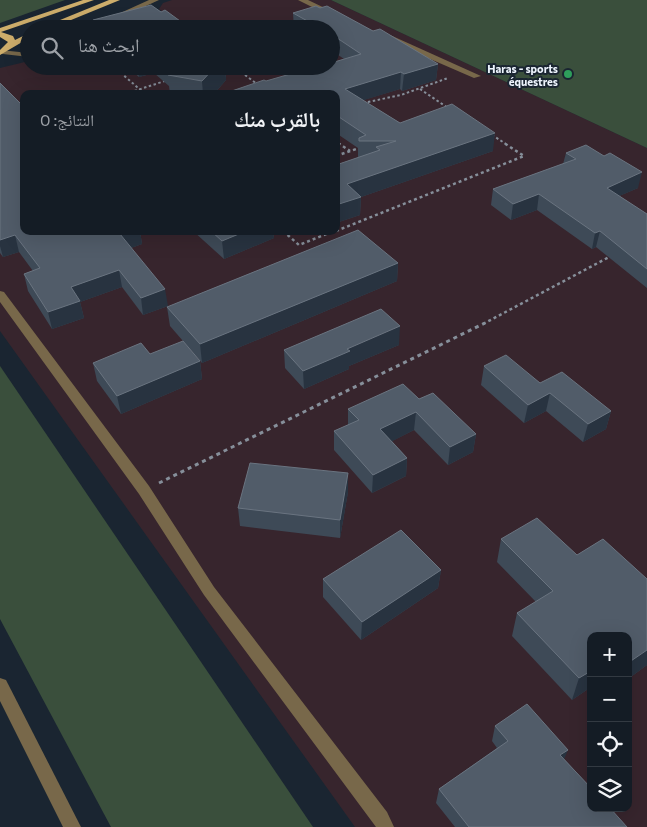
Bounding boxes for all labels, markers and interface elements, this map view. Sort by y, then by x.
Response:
search box [20,20,340,75]
text: ابحث هنا [78,33,140,56]
icon: search [38,34,66,62]
place label: Haras - sports équestres [487,62,558,88]
marker: Haras - sports équestres [562,68,574,80]
text: بالقرب منك [234,106,320,131]
text: النتائج: 0 [40,110,94,129]
map controls [587,632,632,812]
button: + [587,632,632,677]
button: − [587,677,632,722]
button: locate [587,722,632,767]
button: layers [587,767,632,812]

